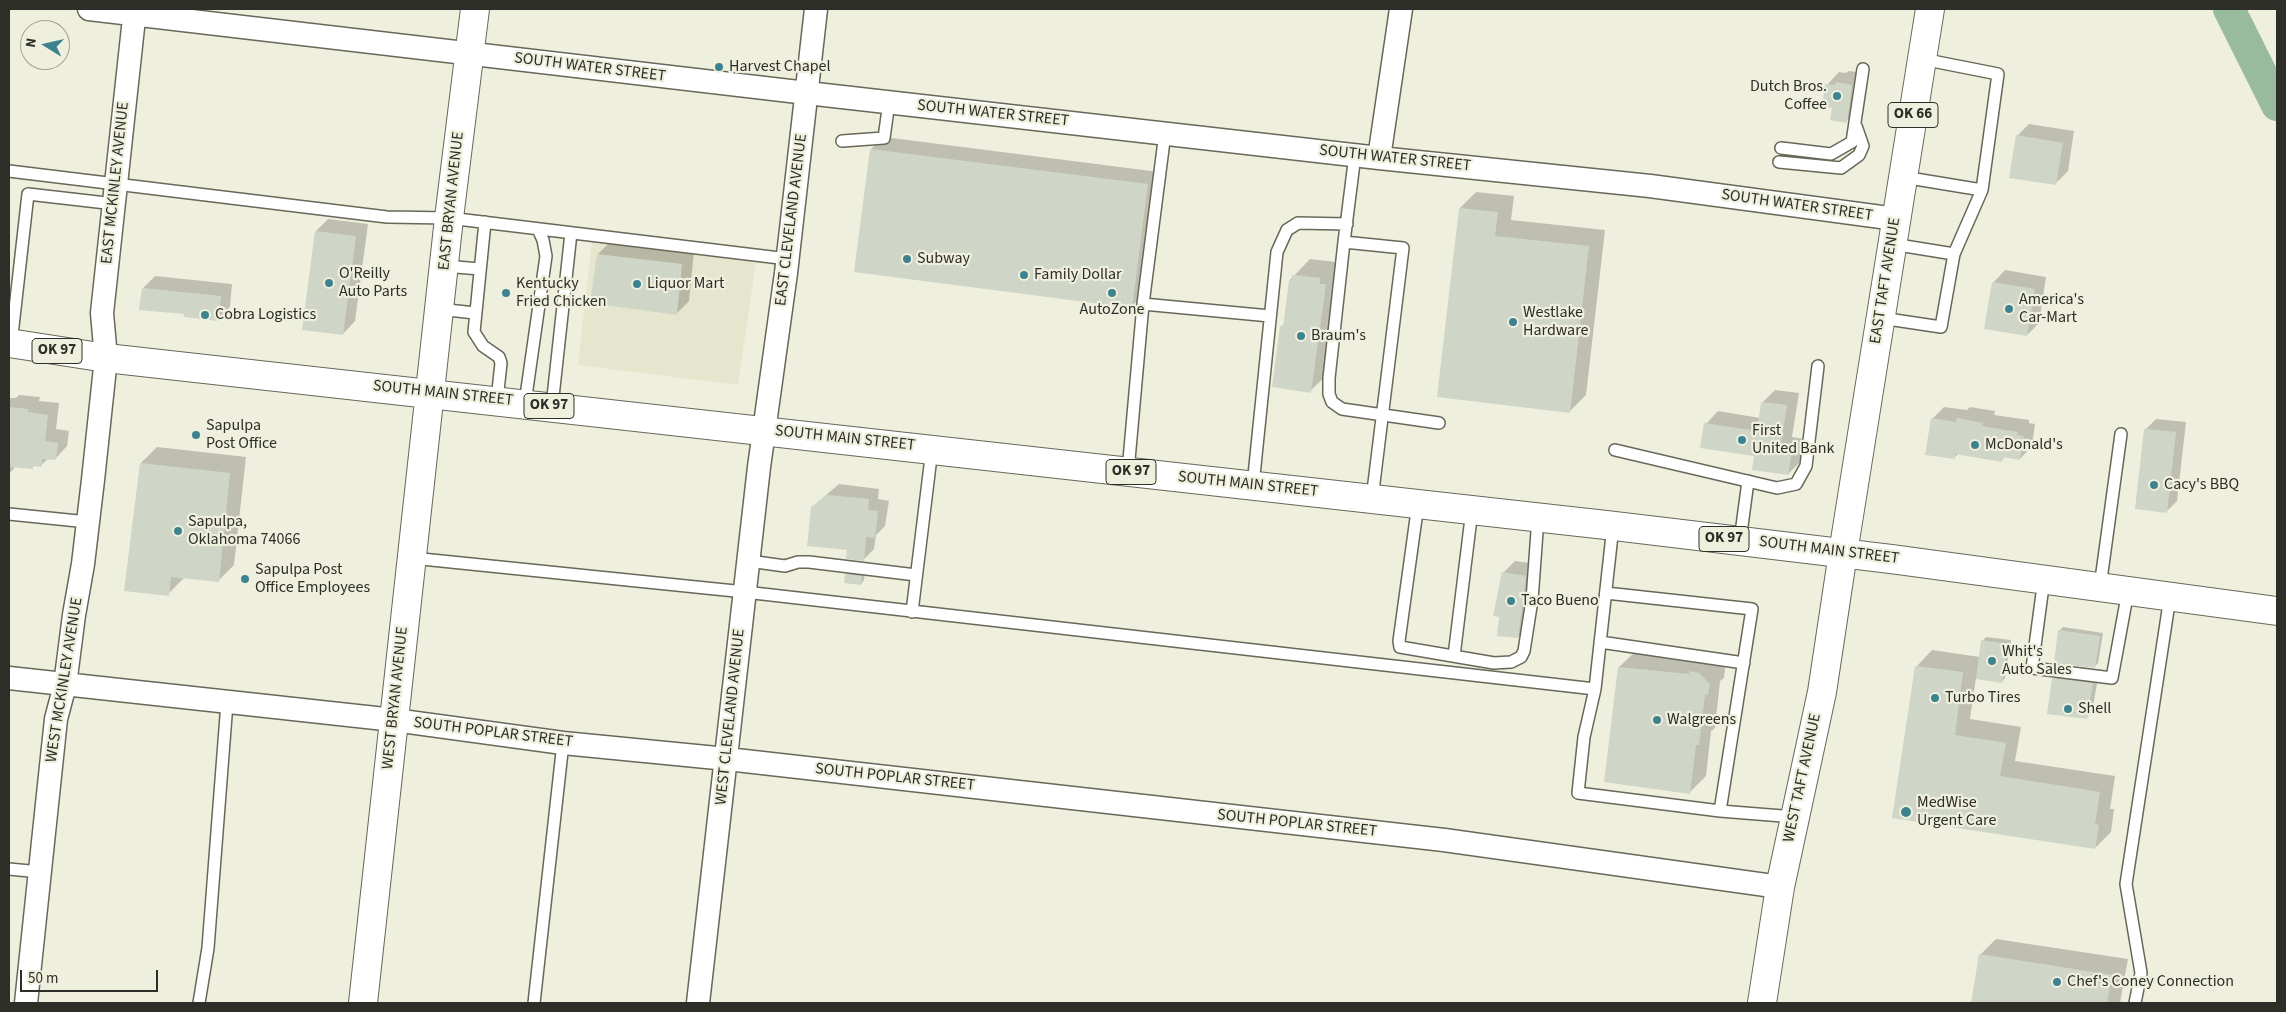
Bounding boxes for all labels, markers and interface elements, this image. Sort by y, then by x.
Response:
north arrow [20,20,70,70]
text: N [21,37,42,49]
street label: SOUTH WATER STREET [513,49,667,87]
place label: Harvest Chapel [729,57,831,77]
marker: Harvest Chapel [713,61,725,73]
place label: Dutch Bros. Coffee [1750,77,1827,115]
marker: Dutch Bros. Coffee [1831,90,1843,102]
street label: SOUTH WATER STREET [916,96,1070,132]
street label: EAST MCKINLEY AVENUE [98,101,134,265]
road number: OK 66 [1888,102,1938,128]
street label: EAST BRYAN AVENUE [435,131,469,271]
street label: EAST CLEVELAND AVENUE [772,133,812,307]
street label: SOUTH WATER STREET [1318,141,1472,177]
street label: SOUTH WATER STREET [1720,186,1874,226]
street label: EAST TAFT AVENUE [1867,216,1905,346]
place label: Subway [917,249,970,269]
marker: Subway [901,253,913,265]
place label: O'Reilly Auto Parts [339,264,407,302]
place label: Family Dollar [1034,265,1122,285]
marker: Family Dollar [1018,269,1030,281]
place label: Kentucky Fried Chicken [516,274,606,312]
place label: Liquor Mart [647,274,724,294]
marker: O'Reilly Auto Parts [323,277,335,289]
marker: Liquor Mart [631,278,643,290]
marker: Kentucky Fried Chicken [500,287,512,299]
marker: AutoZone [1106,287,1118,299]
place label: America's Car-Mart [2019,290,2084,328]
place label: AutoZone [1080,300,1144,320]
place label: Westlake Hardware [1523,303,1589,341]
marker: America's Car-Mart [2003,303,2015,315]
place label: Cobra Logistics [215,305,316,325]
marker: Cobra Logistics [199,309,211,321]
marker: Westlake Hardware [1507,316,1519,328]
place label: Braum's [1311,326,1366,346]
marker: Braum's [1295,330,1307,342]
road number: OK 97 [32,338,82,364]
street label: SOUTH MAIN STREET [372,377,514,411]
road number: OK 97 [524,394,574,418]
place label: Sapulpa Post Office [206,416,277,454]
place label: First United Bank [1752,421,1834,459]
street label: SOUTH MAIN STREET [774,422,916,456]
marker: Sapulpa Post Office [190,429,202,441]
marker: First United Bank [1736,434,1748,446]
place label: McDonald's [1985,435,2063,455]
marker: McDonald's [1969,439,1981,451]
road number: OK 97 [1106,460,1156,484]
street label: SOUTH MAIN STREET [1177,468,1319,502]
place label: Cacy's BBQ [2164,475,2239,495]
marker: Cacy's BBQ [2148,479,2160,491]
place label: Sapulpa, Oklahoma 74066 [188,512,300,550]
marker: Sapulpa, Oklahoma 74066 [172,525,184,537]
road number: OK 97 [1699,526,1749,552]
street label: SOUTH MAIN STREET [1758,533,1900,569]
place label: Sapulpa Post Office Employees [255,560,370,598]
marker: Sapulpa Post Office Employees [239,573,251,585]
place label: Taco Bueno [1521,591,1599,611]
marker: Taco Bueno [1505,595,1517,607]
street label: WEST MCKINLEY AVENUE [42,596,88,764]
street label: WEST BRYAN AVENUE [379,626,413,770]
street label: WEST CLEVELAND AVENUE [712,628,750,806]
place label: Whit's Auto Sales [2002,642,2072,680]
marker: Whit's Auto Sales [1986,655,1998,667]
place label: Turbo Tires [1945,688,2020,708]
marker: Turbo Tires [1929,692,1941,704]
place label: Shell [2078,699,2111,719]
marker: Shell [2062,703,2074,715]
place label: Walgreens [1667,710,1736,730]
street label: WEST TAFT AVENUE [1780,712,1826,844]
street label: SOUTH POPLAR STREET [412,714,574,752]
marker: Walgreens [1651,714,1663,726]
street label: SOUTH POPLAR STREET [814,760,976,796]
place label: MedWise Urgent Care [1917,793,1996,831]
marker: MedWise Urgent Care [1899,805,1913,819]
street label: SOUTH POPLAR STREET [1216,806,1378,842]
scale bar [22,960,160,992]
text: 50 m [28,968,58,989]
place label: Chef's Coney Connection [2067,972,2234,992]
marker: Chef's Coney Connection [2051,976,2063,988]

